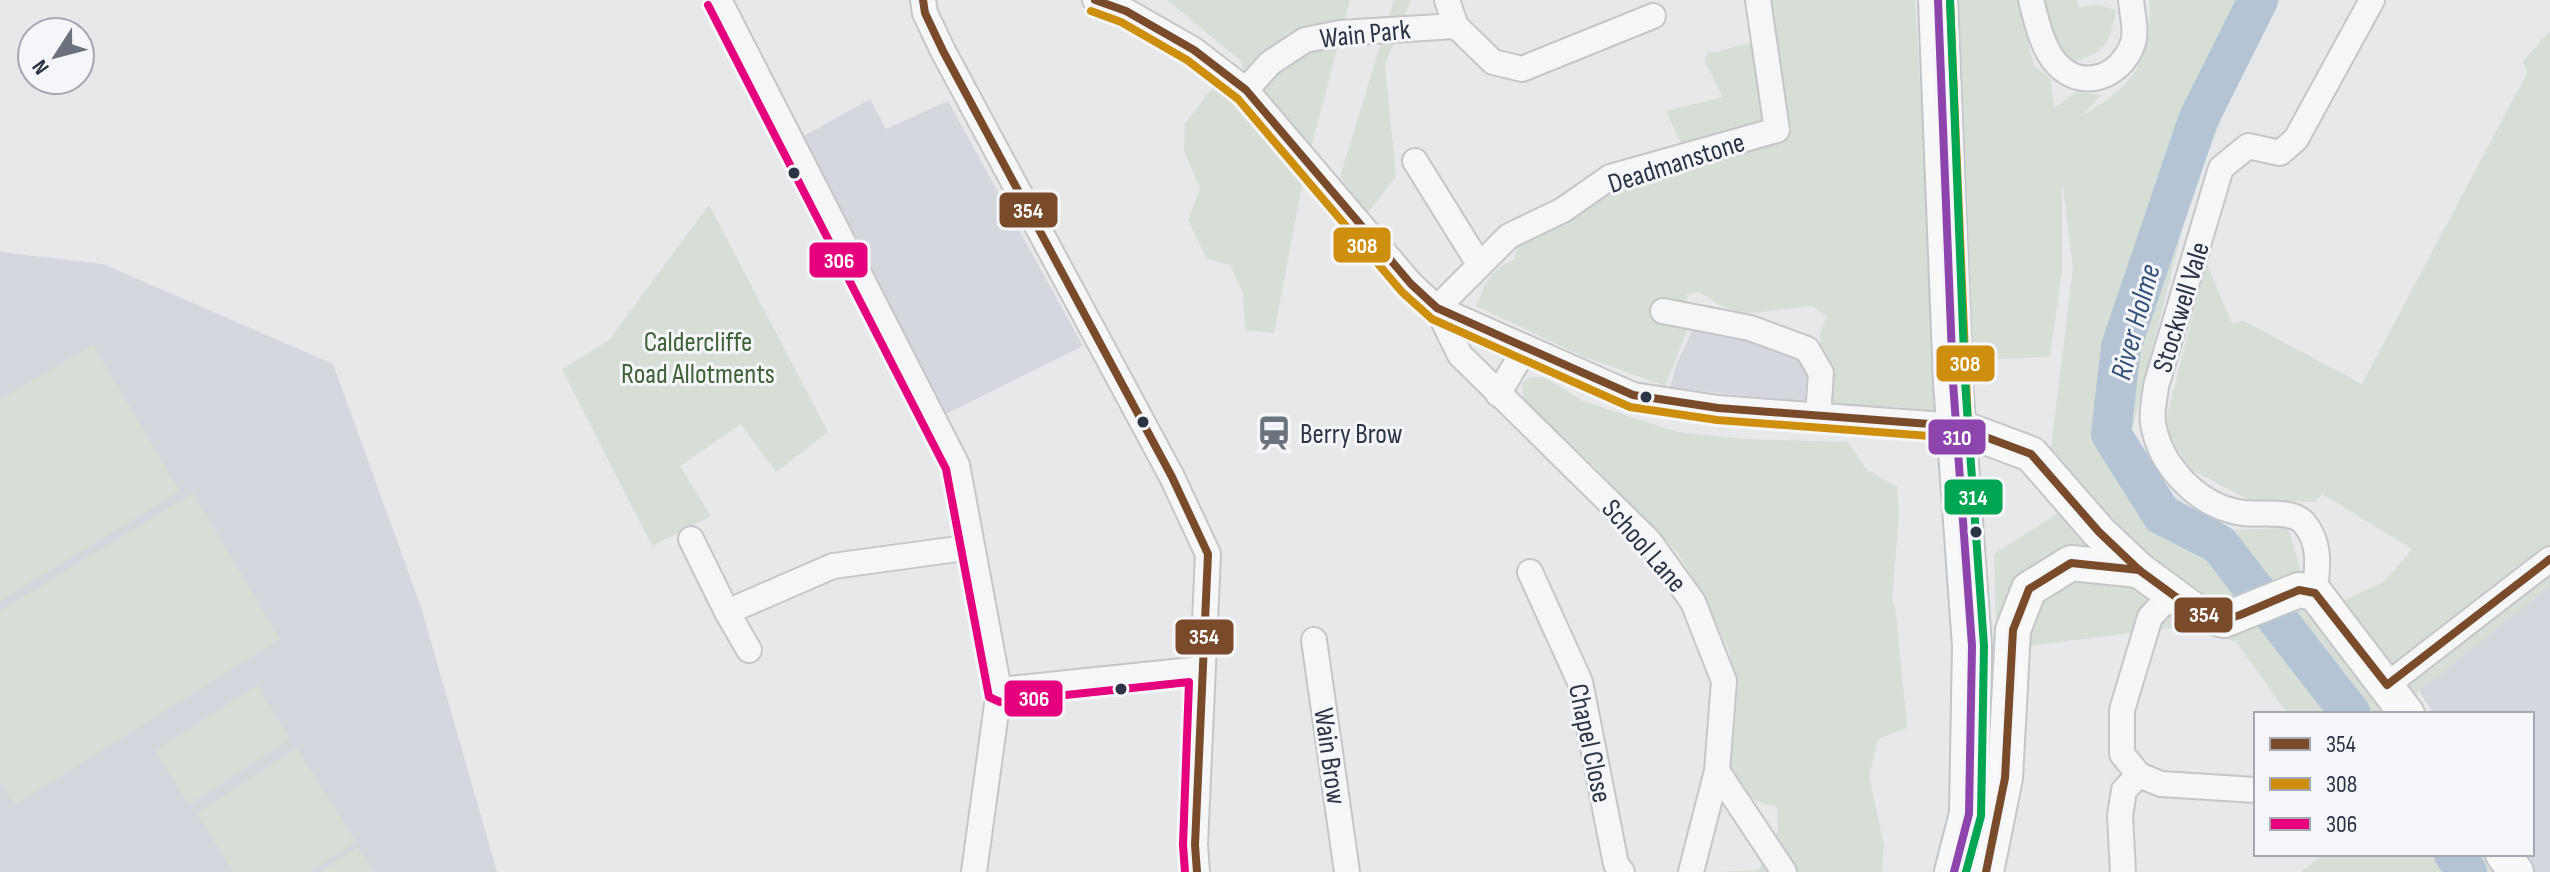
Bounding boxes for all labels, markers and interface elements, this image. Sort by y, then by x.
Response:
street label: Wain Park [1318,13,1412,56]
north arrow [16,16,96,96]
text: N [27,54,55,80]
street label: Deadmanstone [1604,126,1749,201]
unlabelled marker [786,165,802,181]
line badge: 354 [998,191,1059,229]
text: 354 [1013,198,1043,225]
line badge: 308 [1332,226,1392,264]
text: 308 [1347,233,1377,260]
street label: Stockwell Vale [2146,238,2217,377]
line badge: 306 [808,241,869,279]
text: 306 [824,248,854,275]
water label: River Holme [2103,260,2169,384]
park label: Caldercliffe Road Allotments [621,326,775,391]
line badge: 308 [1935,344,1996,383]
text: 308 [1950,351,1980,378]
unlabelled marker [1638,389,1654,405]
unlabelled marker [1135,414,1151,430]
station icon: Berry Brow [1255,414,1293,452]
place label: Berry Brow [1300,418,1403,451]
line badge: 310 [1927,418,1987,456]
text: 310 [1943,425,1971,452]
line badge: 314 [1943,478,2004,516]
text: 314 [1959,485,1987,512]
street label: School Lane [1595,493,1693,599]
unlabelled marker [1968,524,1984,540]
line badge: 354 [2173,596,2234,634]
text: 354 [2189,602,2219,629]
line badge: 354 [1174,618,1235,656]
text: 354 [1189,624,1219,651]
line badge: 306 [1003,679,1064,718]
unlabelled marker [1113,681,1129,697]
street label: Chapel Close [1561,681,1618,806]
text: 306 [1019,686,1049,713]
street label: Wain Brow [1306,706,1353,807]
legend [2254,712,2534,856]
text: 354 [2326,730,2356,759]
text: 308 [2326,770,2357,799]
text: 306 [2326,810,2357,839]

